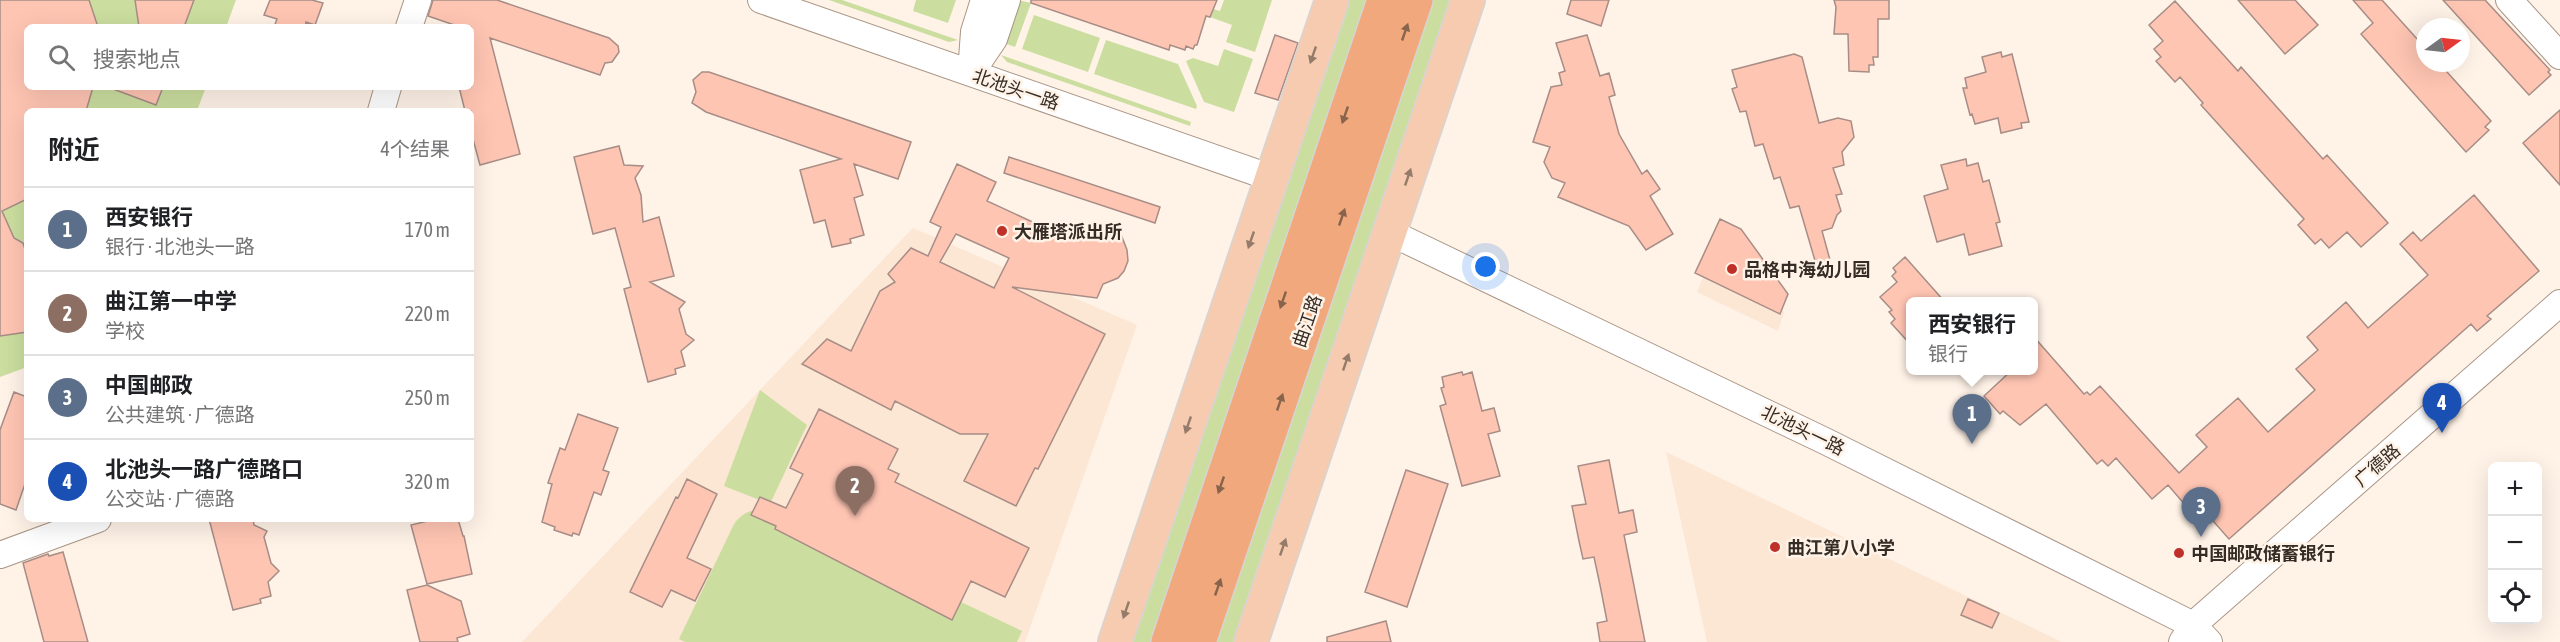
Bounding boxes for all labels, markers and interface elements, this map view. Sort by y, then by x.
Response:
north arrow [2416,18,2470,72]
one-way arrow [1400,23,1410,41]
search box [24,24,474,90]
icon: search [45,41,78,74]
text: 搜索地点 [93,46,181,72]
one-way arrow [1307,46,1317,64]
street label: 北池头一路 [970,64,1062,114]
one-way arrow [1340,106,1350,124]
text: 附近 [48,135,100,165]
text: 4个结果 [381,137,450,160]
one-way arrow [1403,168,1413,186]
text: 西安银行 [105,204,193,230]
one-way arrow [1337,208,1347,226]
text: 1 [63,218,72,241]
text: 170 m [405,218,450,241]
place label: 大雁塔派出所 [1014,221,1122,242]
marker: 大雁塔派出所 [995,224,1009,238]
one-way arrow [1245,231,1255,249]
text: 银行 · 北池头一路 [105,235,255,258]
your location [1471,252,1500,281]
place label: 品格中海幼儿园 [1744,259,1870,280]
marker: 品格中海幼儿园 [1725,262,1739,276]
text: 曲江第一中学 [105,288,237,314]
one-way arrow [1278,291,1287,309]
street label: 曲江路 [1288,292,1326,350]
popup [1906,297,2038,375]
text: 2 [63,302,72,325]
text: 220 m [405,302,450,325]
text: 西安银行 [1928,311,2016,337]
text: 学校 [105,319,145,342]
text: 银行 [1928,342,1968,365]
one-way arrow [1341,353,1351,371]
text: 中国邮政 [105,372,193,398]
pin: 4 [2422,384,2462,433]
text: 3 [63,386,72,409]
text: 250 m [405,386,450,409]
one-way arrow [1275,393,1285,411]
pin: 1 [1952,394,1992,444]
street label: 北池头一路 [1758,401,1848,459]
text: 公共建筑 · 广德路 [105,403,255,426]
one-way arrow [1183,416,1193,434]
street label: 广德路 [2350,439,2404,491]
text: 北池头一路广德路口 [105,456,303,482]
map controls [2488,462,2542,624]
button: + [2488,462,2542,516]
pin: 2 [836,466,874,516]
text: 4 [63,470,72,493]
text: 320 m [405,470,450,493]
one-way arrow [1216,476,1225,494]
text: 公交站 · 广德路 [105,487,235,510]
pin: 3 [2182,488,2220,537]
button: − [2488,516,2542,570]
place label: 曲江第八小学 [1787,537,1895,558]
one-way arrow [1279,538,1289,556]
marker: 曲江第八小学 [1768,540,1782,554]
place label: 中国邮政储蓄银行 [2191,543,2335,564]
marker: 中国邮政储蓄银行 [2172,546,2186,560]
button: locate [2488,570,2542,624]
one-way arrow [1214,577,1223,595]
one-way arrow [1121,601,1131,619]

